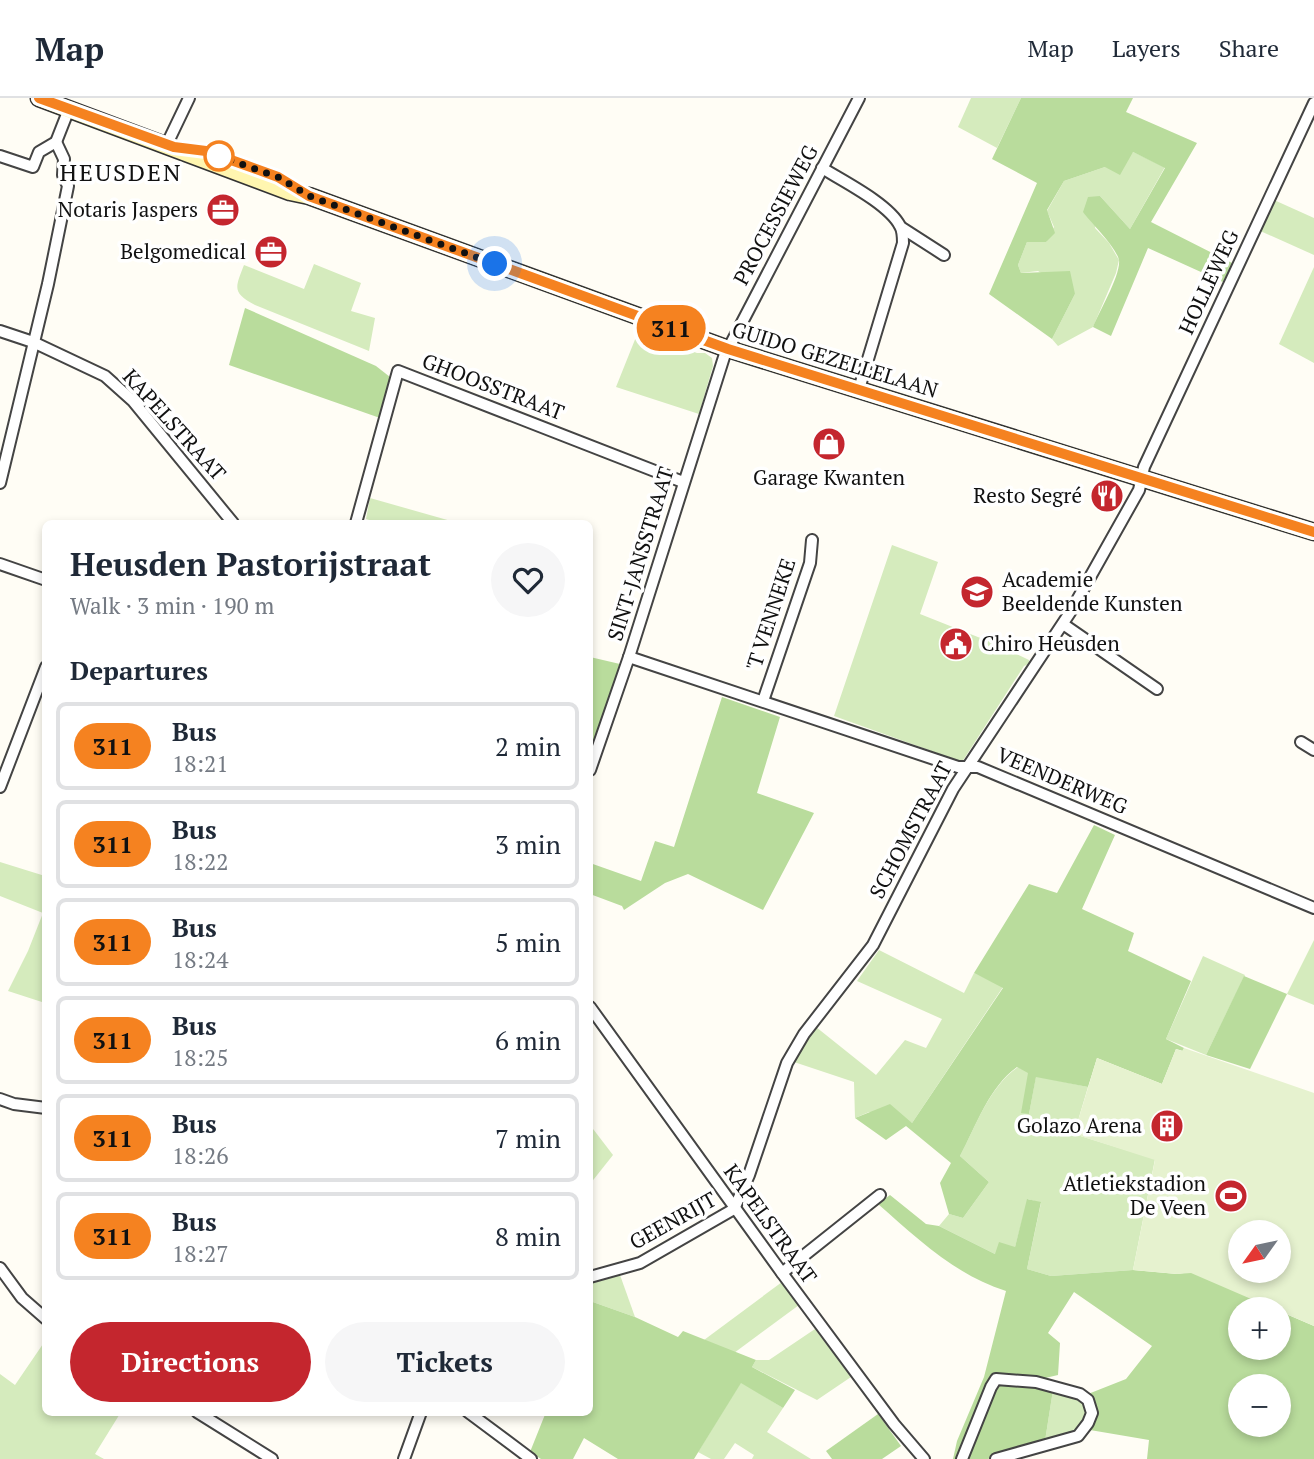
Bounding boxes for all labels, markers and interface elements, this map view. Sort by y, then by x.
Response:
text: Map [35,27,104,70]
text: Map [1027,32,1074,64]
text: Layers [1112,32,1181,64]
text: Share [1219,32,1279,64]
street label: PROCESSIEWEG [726,139,824,290]
unlabelled marker [204,141,234,171]
district label: HEUSDEN [60,156,182,188]
office icon: Notaris Jaspers [204,191,242,229]
place label: Notaris Jaspers [58,195,198,223]
street label: HOLLEWEG [1172,224,1245,338]
office icon: Belgomedical [252,233,290,271]
place label: Belgomedical [120,237,246,265]
your location [477,246,512,281]
line badge: 311 [631,305,711,351]
text: 311 [651,312,691,344]
street label: GUIDO GEZELLELAAN [729,314,942,404]
street label: GHOOSSTRAAT [418,346,568,426]
street label: KAPELSTRAAT [117,362,232,486]
shop icon: Garage Kwanten [810,425,848,463]
street label: SINT-JANSSTRAAT [600,463,680,644]
place label: Garage Kwanten [753,463,906,491]
restaurant icon: Resto Segré [1088,477,1126,515]
place label: Resto Segré [973,481,1082,509]
text: Heusden Pastorijstraat [70,542,431,585]
button: heart [491,543,565,617]
street label: 'T VENNEKE [739,554,802,675]
place label: Academie Beeldende Kunsten [1002,565,1183,617]
school or university icon: Academie Beeldende Kunsten [958,573,996,611]
text: Walk · 3 min · 190 m [70,590,274,621]
public building icon: Chiro Heusden [937,625,975,663]
place label: Chiro Heusden [981,629,1120,657]
text: Departures [70,653,208,687]
text: Bus [172,714,217,748]
text: 2 min [495,729,561,763]
text: 311 [92,730,133,762]
street label: VEENDERWEG [993,740,1133,820]
text: 18:21 [172,748,229,779]
street label: SCHOMSTRAAT [862,756,958,903]
text: Bus [172,812,217,846]
text: 3 min [495,827,561,861]
text: 311 [92,828,133,860]
text: 18:22 [172,846,229,877]
text: Bus [172,910,217,944]
text: 5 min [495,925,561,959]
text: 311 [92,926,133,958]
text: 18:24 [172,944,229,975]
text: Bus [172,1008,217,1042]
text: 6 min [495,1023,561,1057]
text: 311 [92,1024,133,1056]
text: 18:25 [172,1042,229,1073]
text: Bus [172,1106,217,1140]
building icon: Golazo Arena [1148,1107,1186,1145]
place label: Golazo Arena [1017,1111,1142,1139]
text: 7 min [495,1121,561,1155]
text: 311 [92,1122,133,1154]
text: 18:26 [172,1140,229,1171]
street label: KAPELSTRAAT [718,1158,824,1289]
place label: Atletiekstadion De Veen [1063,1169,1207,1221]
sports icon: Atletiekstadion De Veen [1212,1177,1250,1215]
street label: GEENRIJT [624,1185,721,1255]
text: Bus [172,1204,217,1238]
text: 8 min [495,1219,561,1253]
text: 311 [92,1220,133,1252]
north arrow [1228,1220,1292,1283]
map controls [1228,1220,1291,1437]
text: 18:27 [172,1238,229,1269]
button: + [1228,1297,1291,1360]
button: Directions [70,1322,311,1402]
button: Tickets [325,1322,565,1402]
button: − [1228,1374,1291,1437]

